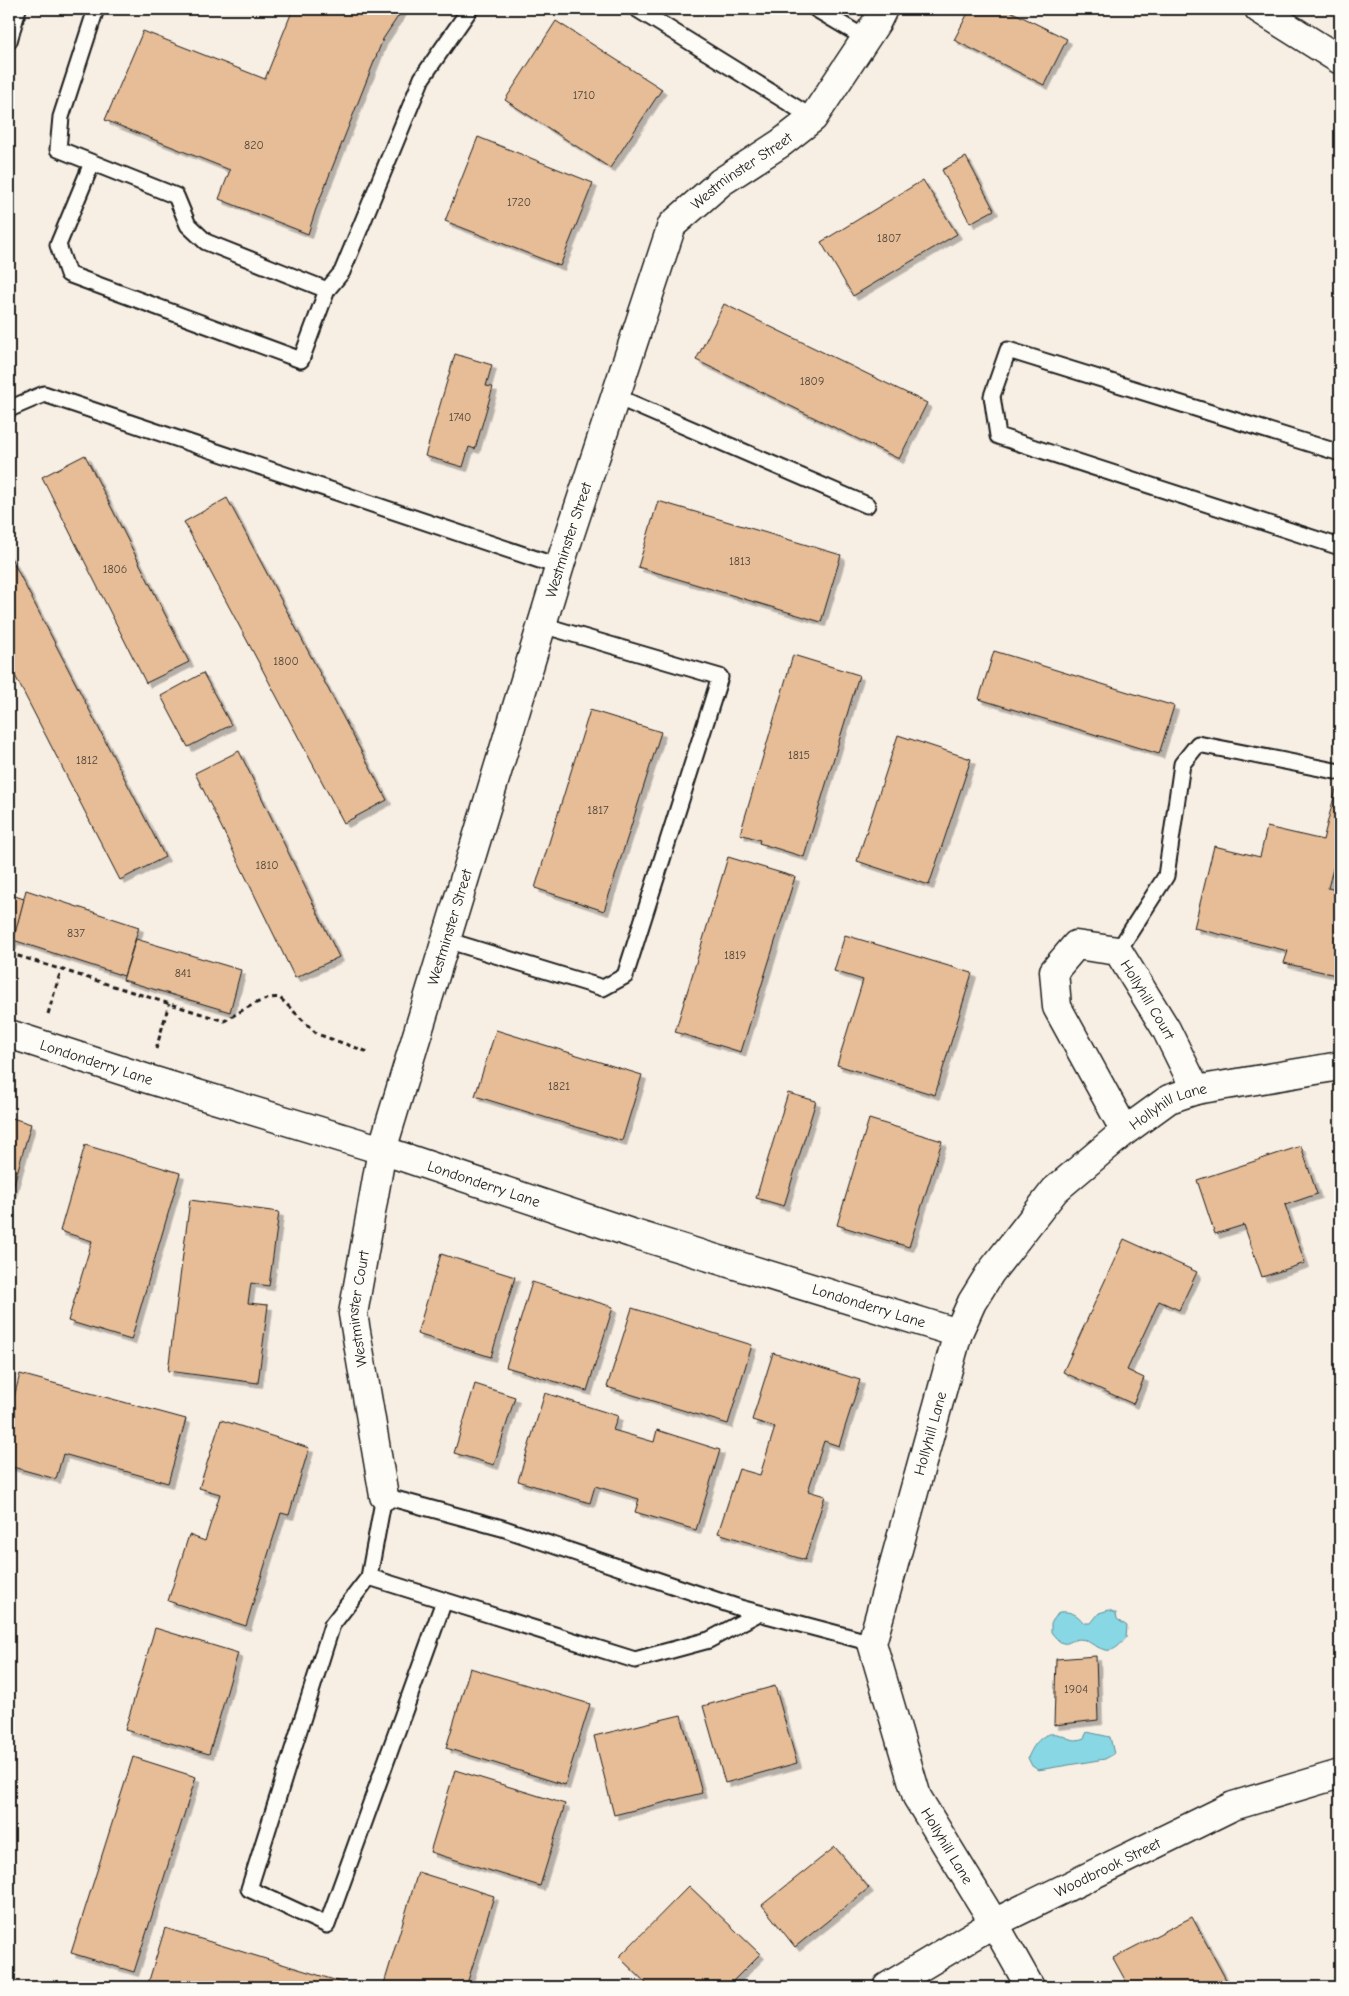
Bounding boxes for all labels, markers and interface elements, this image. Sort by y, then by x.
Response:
house number: 1710 [573,88,595,102]
street label: Westminster Street [687,128,796,213]
house number: 820 [244,138,264,152]
house number: 1720 [507,195,531,209]
house number: 1807 [877,231,901,245]
house number: 1809 [800,374,824,388]
house number: 1740 [449,410,471,424]
street label: Westminster Street [542,479,596,600]
house number: 1813 [729,554,751,568]
house number: 1806 [103,562,127,576]
house number: 1800 [273,654,299,668]
house number: 1815 [788,748,810,762]
house number: 1812 [76,753,98,767]
house number: 1817 [587,803,609,817]
house number: 1810 [256,858,279,872]
street label: Westminster Street [424,866,476,987]
house number: 837 [67,926,85,940]
house number: 1819 [724,948,746,962]
street label: Hollyhill Court [1117,956,1179,1043]
house number: 841 [175,966,192,980]
street label: Londonderry Lane [38,1036,156,1089]
house number: 1821 [548,1079,570,1093]
street label: Hollyhill Lane [1126,1079,1209,1134]
street label: Londonderry Lane [425,1157,543,1211]
street label: Westminster Court [344,1248,373,1368]
street label: Londonderry Lane [810,1280,928,1332]
street label: Hollyhill Lane [910,1389,950,1477]
house number: 1904 [1064,1682,1088,1696]
street label: Hollyhill Lane [917,1805,977,1888]
street label: Woodbrook Street [1052,1834,1164,1901]

